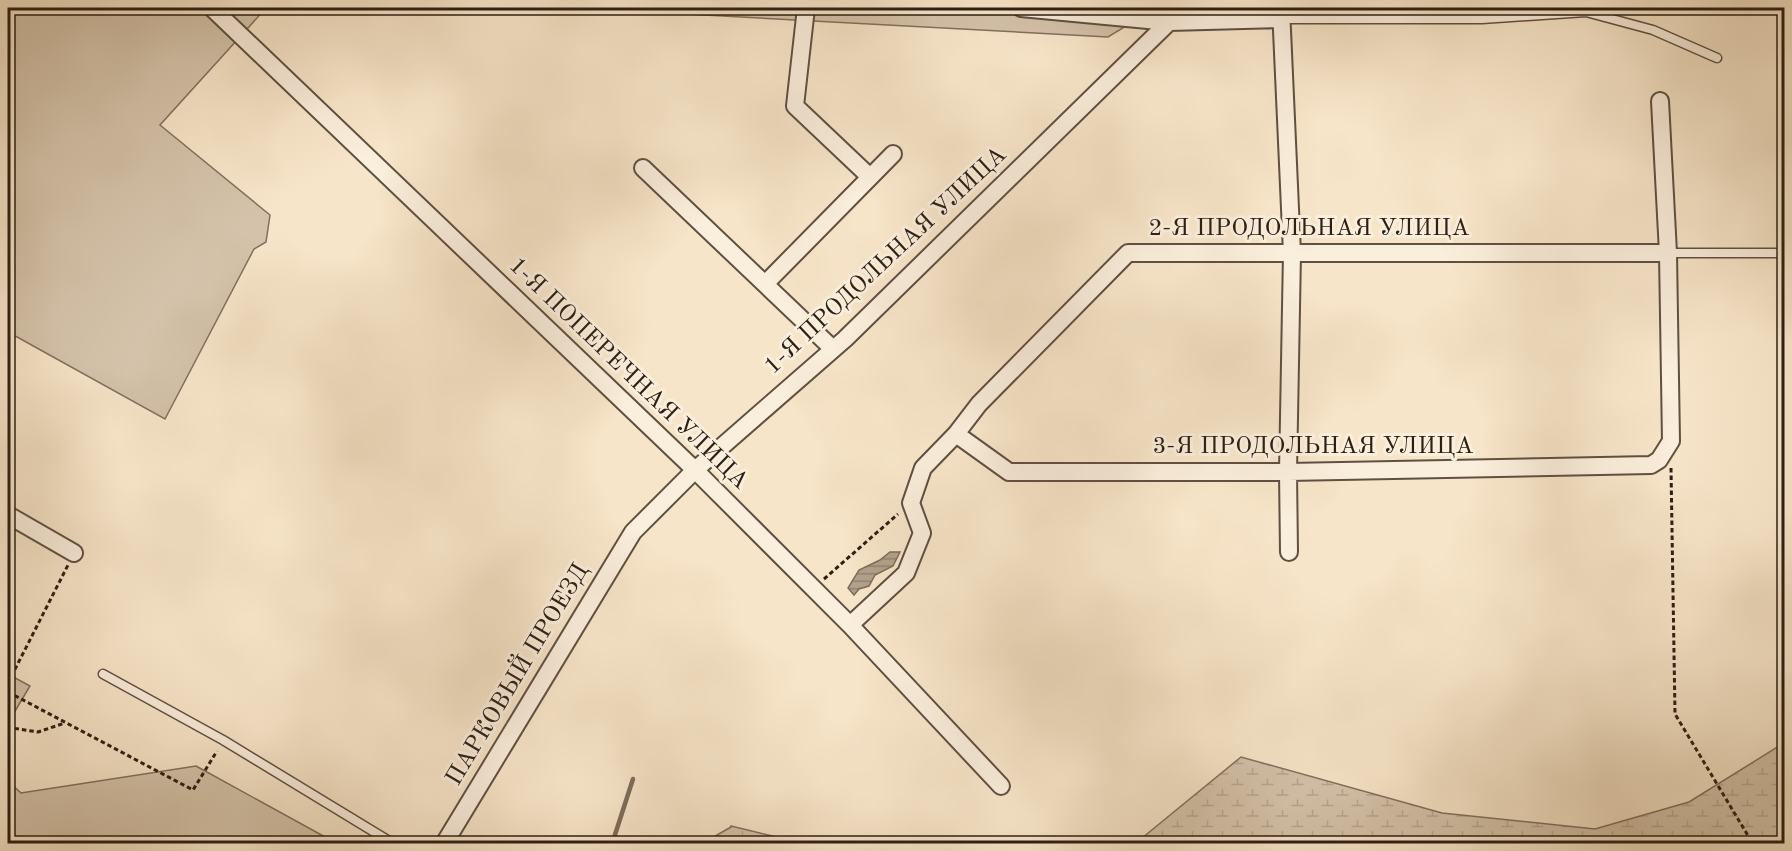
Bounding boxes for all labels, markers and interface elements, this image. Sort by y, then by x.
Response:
street label: 1-Я ПРОДОЛЬНАЯ УЛИЦА [760,143,1012,379]
street label: 2-Я ПРОДОЛЬНАЯ УЛИЦА [1148,217,1470,241]
street label: 1-Я ПОПЕРЕЧНАЯ УЛИЦА [504,253,752,495]
street label: 3-Я ПРОДОЛЬНАЯ УЛИЦА [1152,435,1474,459]
street label: ПАРКОВЫЙ ПРОЕЗД [438,557,594,790]

